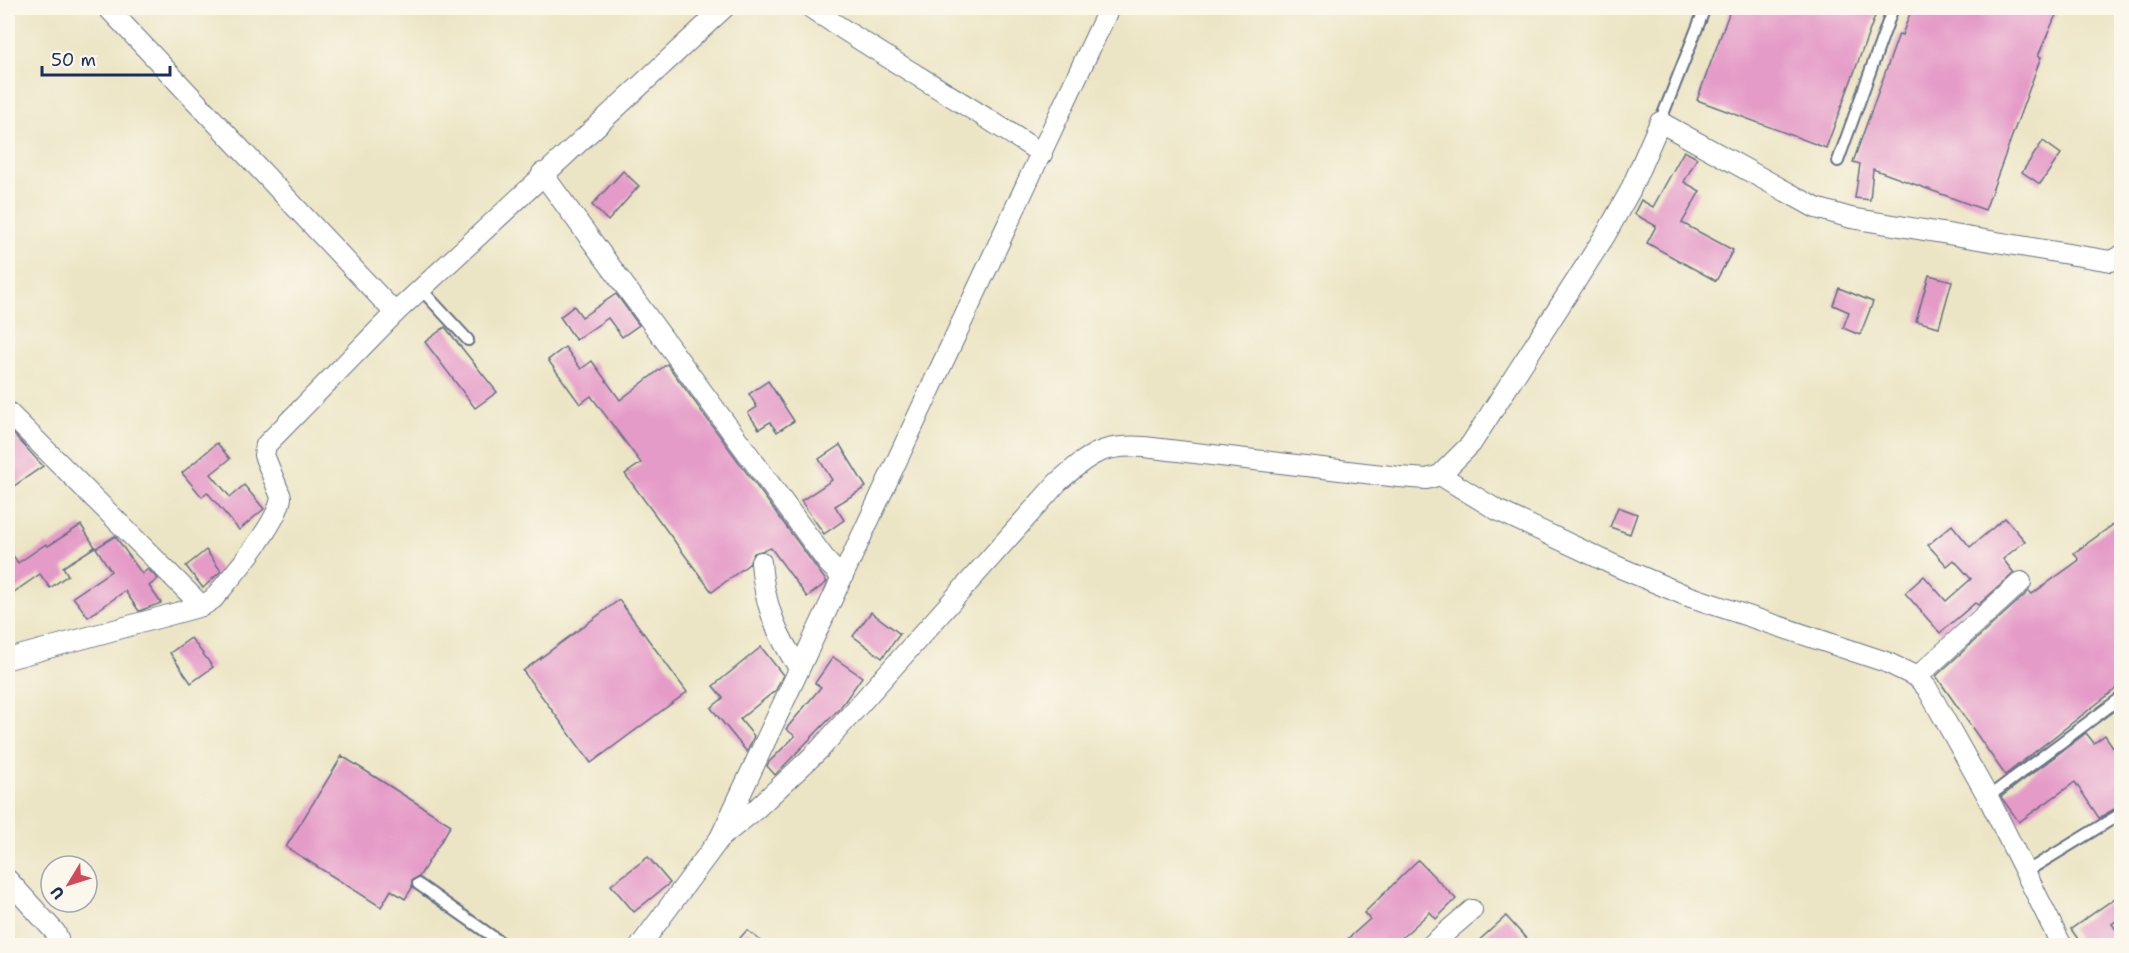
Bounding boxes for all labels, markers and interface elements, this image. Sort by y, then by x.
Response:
scale bar [42,39,170,77]
text: 50 m [51,48,96,72]
north arrow [39,854,99,914]
text: U [46,882,69,904]

